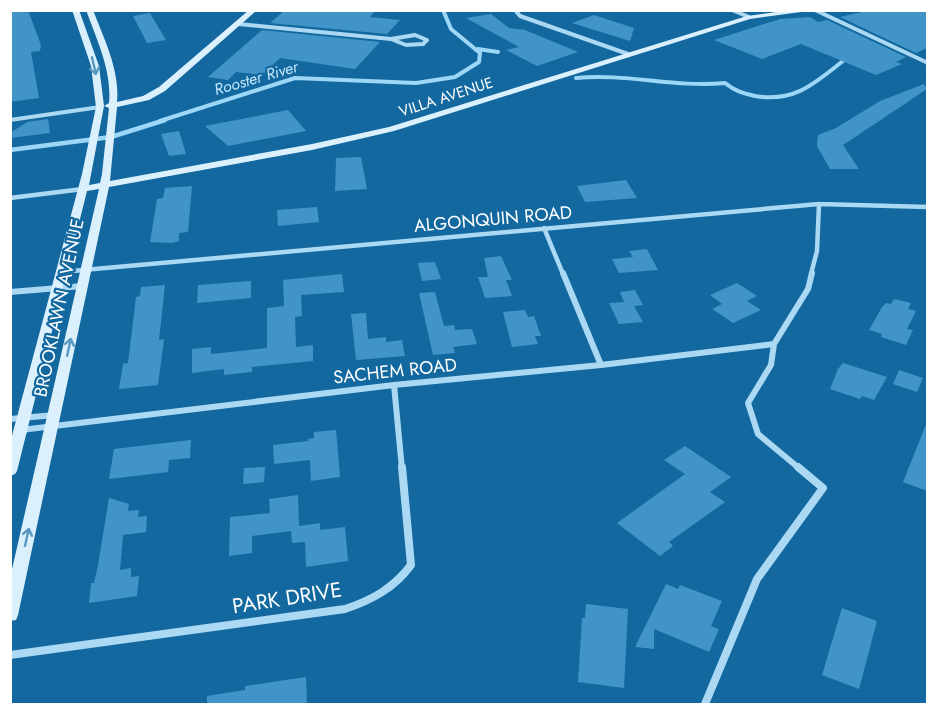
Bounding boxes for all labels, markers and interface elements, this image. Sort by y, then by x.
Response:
water label: Rooster River [211,55,302,101]
one-way arrow [88,56,100,75]
street label: VILLA AVENUE [396,71,496,123]
street label: ALGONQUIN ROAD [413,199,573,239]
street label: BROOKLAWN AVENUE [27,216,91,400]
one-way arrow [64,337,76,356]
street label: SACHEM ROAD [332,352,458,390]
one-way arrow [22,528,34,547]
street label: PARK DRIVE [230,575,344,621]

